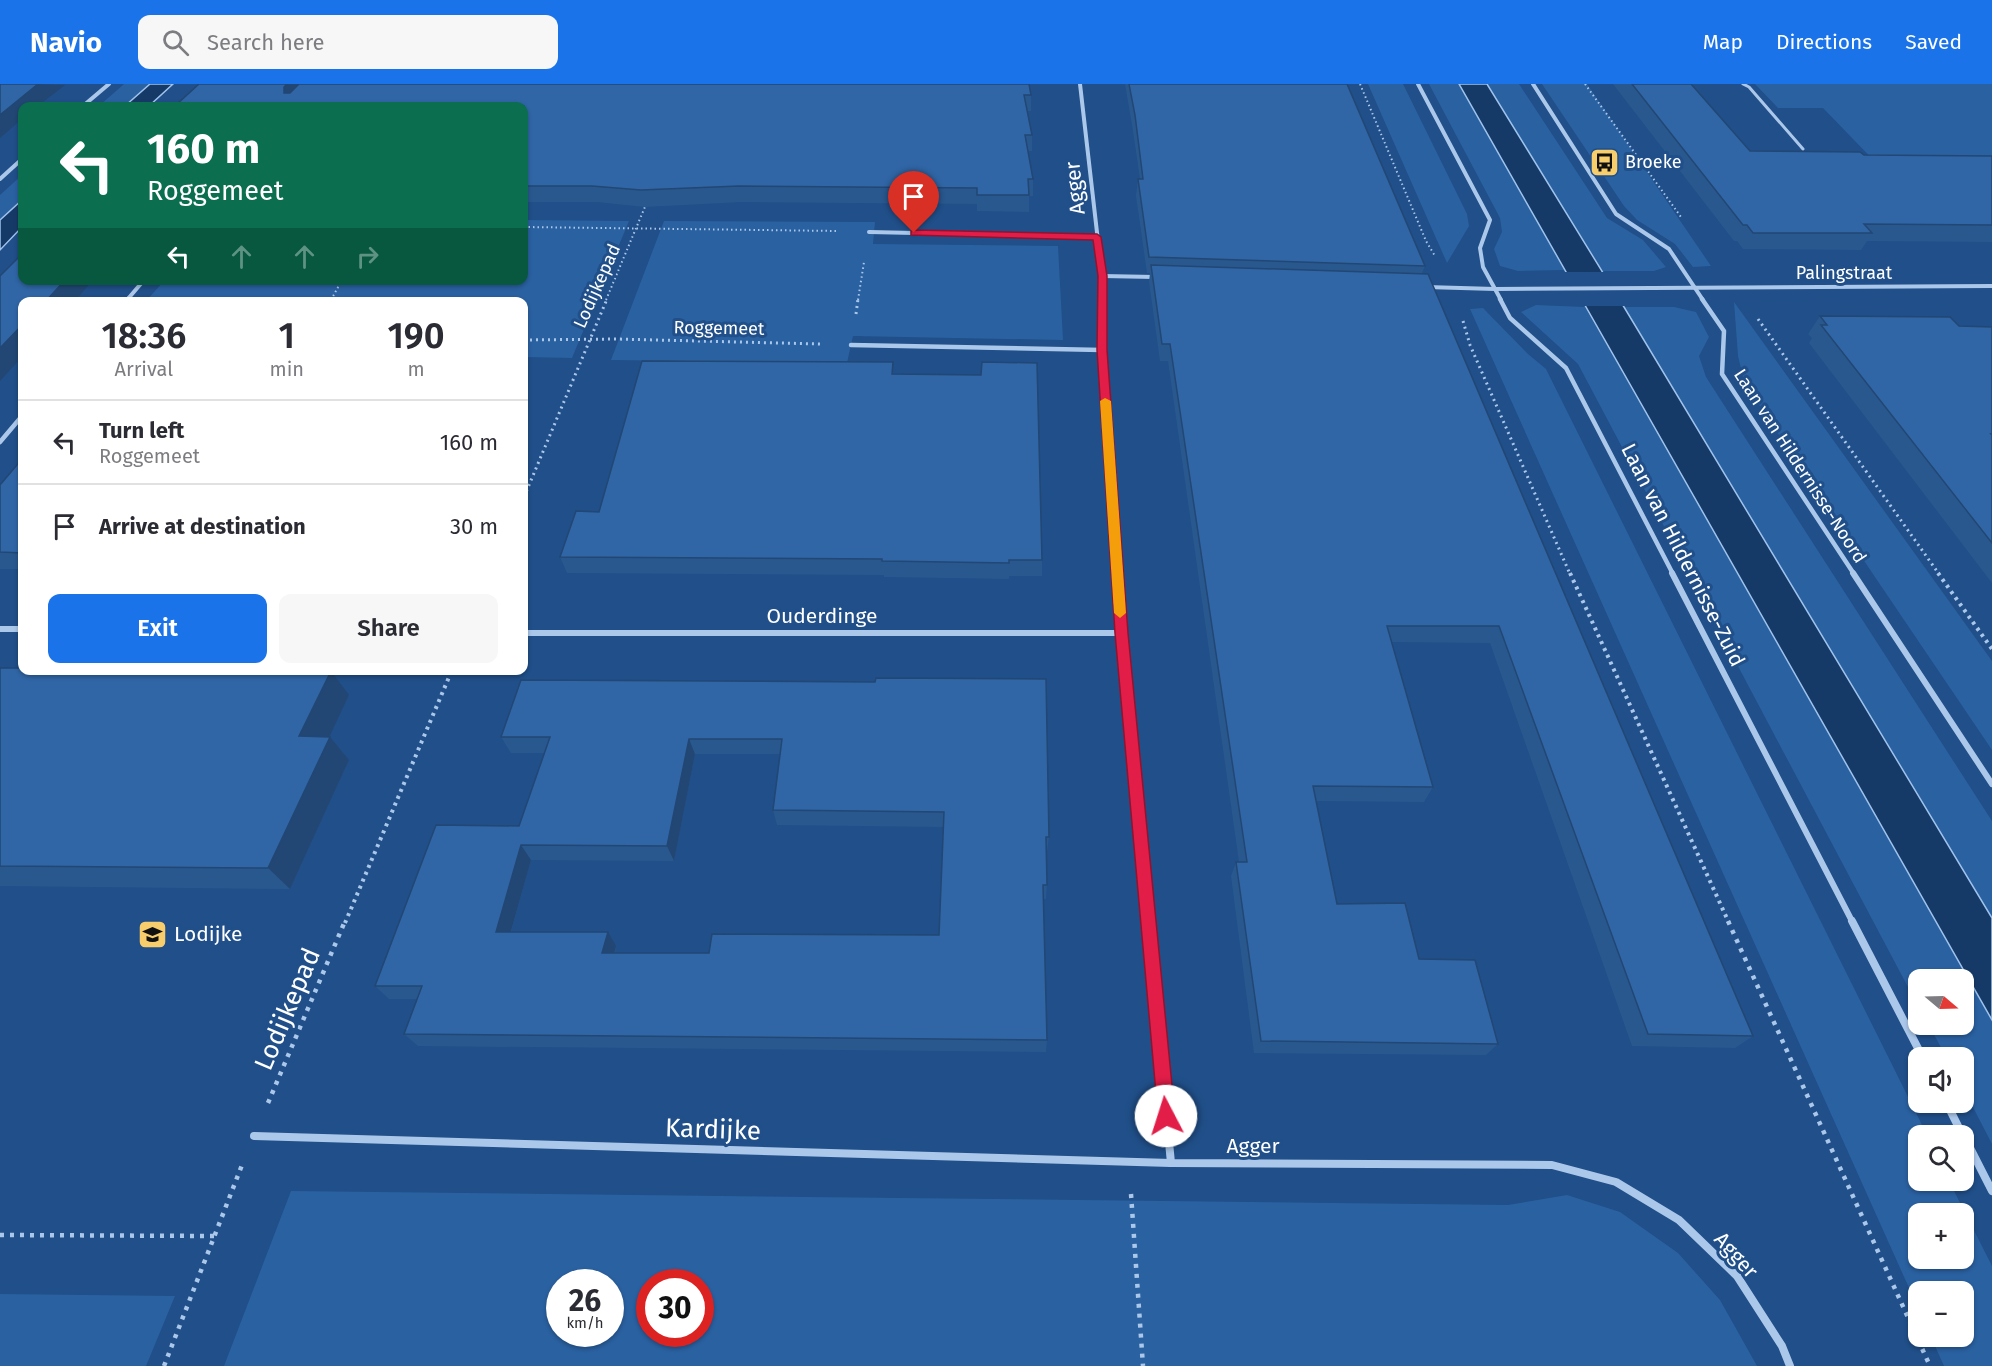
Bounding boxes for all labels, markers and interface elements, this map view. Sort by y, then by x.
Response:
search box [138,15,558,69]
text: Navio [30,26,102,59]
icon: search [159,26,192,59]
text: Search here [207,29,325,56]
text: Map [1703,29,1743,55]
text: Directions [1776,29,1872,55]
text: Saved [1905,29,1962,55]
text: 160 m [147,124,260,174]
icon: left [48,126,126,204]
bus stop icon: Broeke [1588,146,1620,178]
place label: Broeke [1625,151,1682,173]
street label: Agger [1059,160,1091,216]
pin [888,171,939,233]
text: Roggemeet [147,175,283,207]
icon: arrive [897,180,930,213]
icon: left [162,240,195,273]
icon: ahead [225,240,258,273]
icon: ahead [288,240,321,273]
icon: right [351,240,384,273]
street label: Lodijkepad [569,240,625,332]
street label: Palingstraat [1796,262,1893,284]
text: 18:36 [101,314,186,358]
text: 1 [279,314,295,358]
text: 190 [387,314,445,358]
street label: Roggemeet [673,316,765,340]
text: Arrival [114,357,173,381]
text: min [270,357,304,381]
text: m [407,357,425,381]
street label: Laan van Hildernisse-Noord [1729,365,1871,567]
text: Turn left [99,417,184,444]
icon: left [48,426,81,459]
text: 160 m [440,429,498,456]
street label: Laan van Hildernisse-Zuid [1615,439,1751,671]
text: Roggemeet [99,444,200,468]
icon: arrive [48,510,81,543]
text: Arrive at destination [99,513,306,540]
text: 30 m [450,513,498,540]
button: Exit [48,594,267,663]
button: Share [279,594,498,663]
street label: Ouderdinge [766,603,878,629]
school or university icon: Lodijke [137,918,169,950]
place label: Lodijke [174,921,243,947]
street label: Lodijkepad [248,943,327,1075]
north arrow [1908,969,1974,1035]
map controls [1908,969,1974,1347]
button: sound [1908,1047,1974,1113]
position arrow [1134,1084,1198,1148]
street label: Kardijke [664,1112,761,1147]
button: search [1908,1125,1974,1191]
street label: Agger [1226,1133,1280,1159]
button: + [1908,1203,1974,1269]
street label: Agger [1709,1227,1763,1283]
speed limit sign: 30 [636,1269,714,1347]
button: − [1908,1281,1974,1347]
text: 26 [569,1283,601,1319]
text: km/h [566,1314,604,1332]

